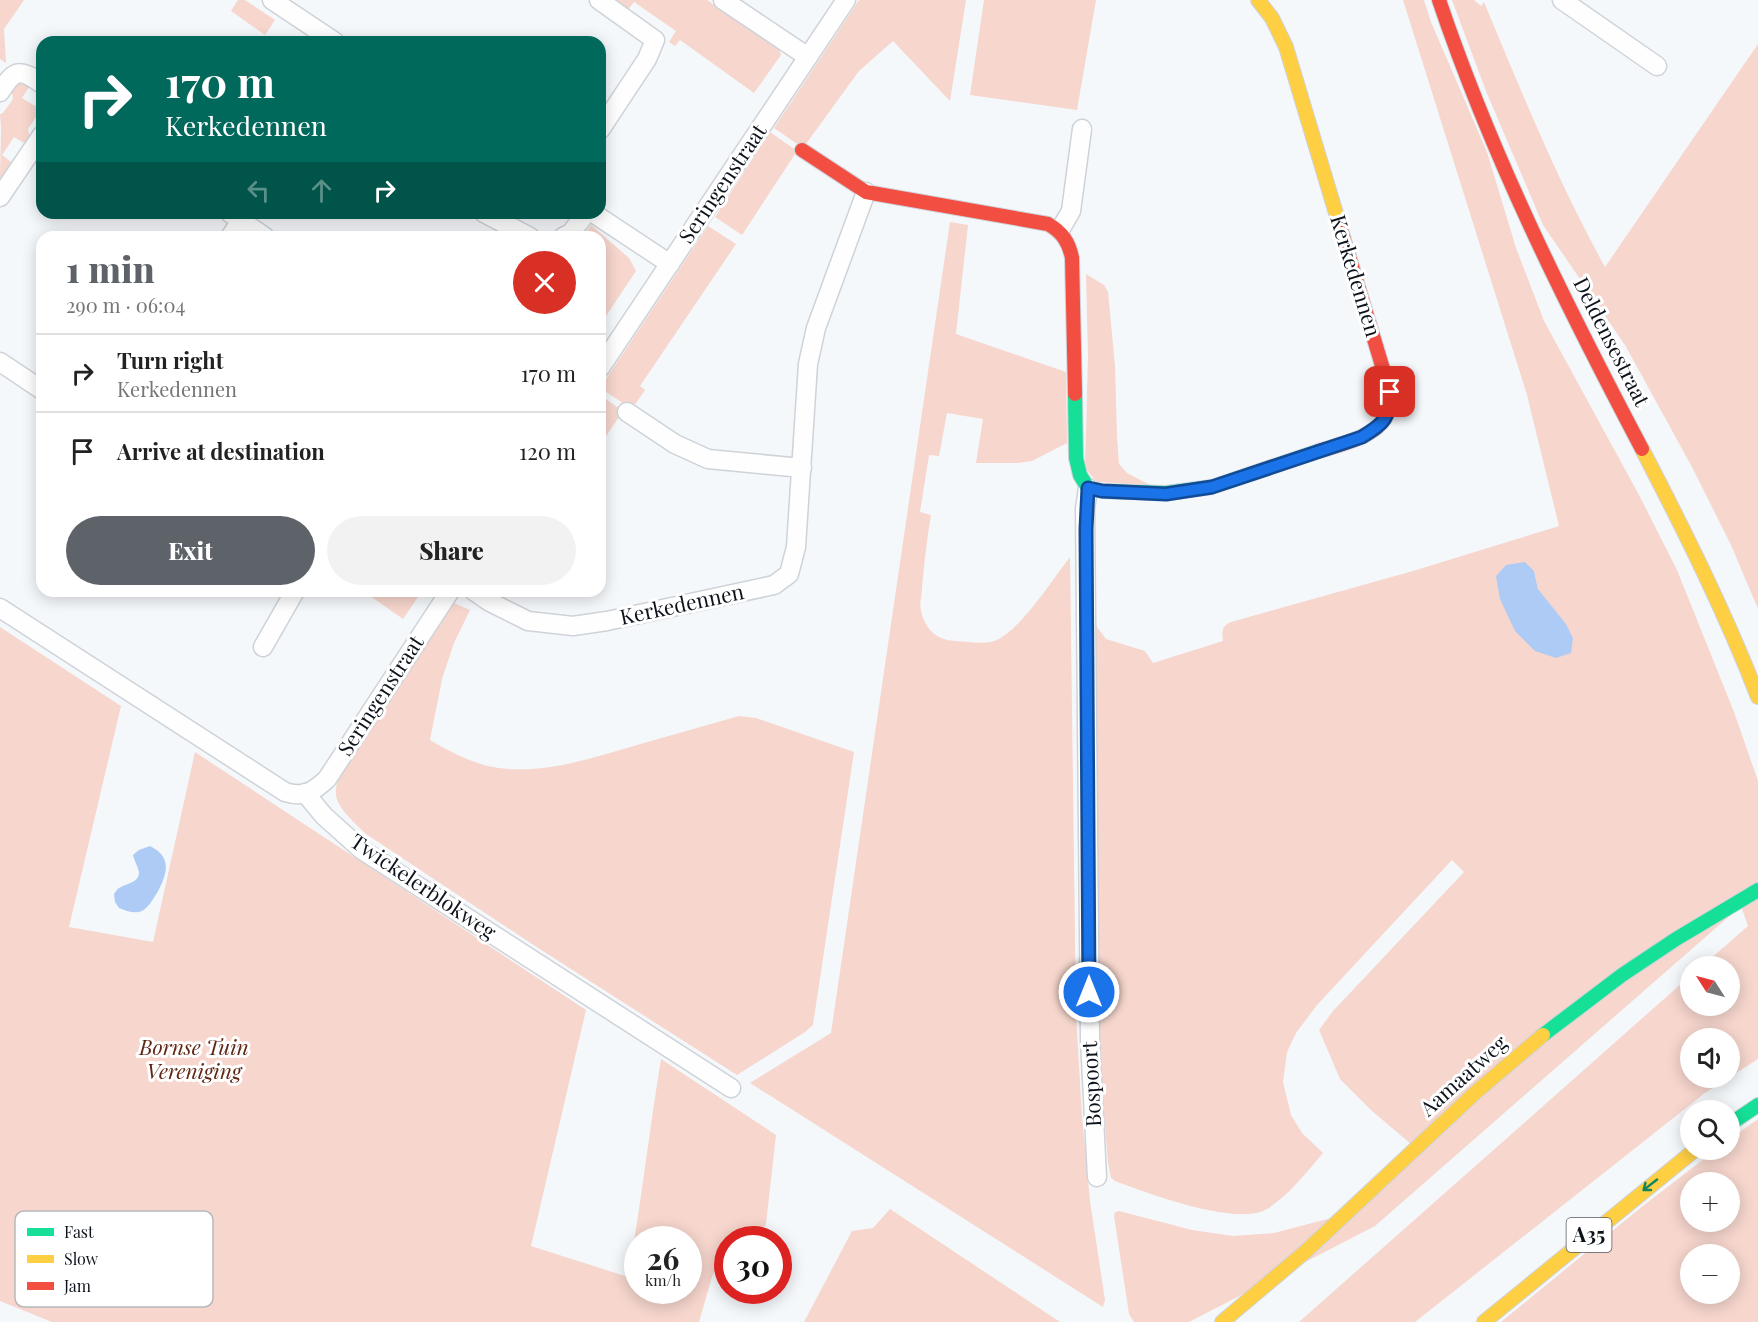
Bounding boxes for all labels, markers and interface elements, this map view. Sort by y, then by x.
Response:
text: 170 m [165,53,275,109]
icon: right [66,60,144,138]
text: Kerkedennen [165,107,327,143]
street label: Seringenstraat [671,117,772,248]
icon: left [242,174,275,207]
icon: ahead [305,174,338,207]
icon: right [368,174,401,207]
street label: Kerkedennen [1325,211,1389,340]
text: 1 min [66,244,155,292]
button: close [513,251,576,314]
street label: Deldensestraat [1568,272,1658,411]
text: 290 m · 06:04 [66,291,185,318]
text: Turn right [117,345,223,375]
icon: right [66,357,99,390]
text: 170 m [521,358,576,388]
pin [1364,366,1415,417]
text: Kerkedennen [117,375,237,402]
icon: arrive [1373,375,1406,408]
icon: arrive [66,435,99,468]
text: Arrive at destination [117,436,325,466]
text: 120 m [519,436,576,466]
button: Exit [66,516,315,585]
button: Share [327,516,576,585]
street label: Kerkedennen [617,576,747,630]
street label: Seringenstraat [330,629,429,761]
street label: Twickelerblokweg [346,826,503,945]
north arrow [1680,956,1740,1016]
map controls [1680,956,1740,1304]
position arrow [1057,960,1121,1024]
street label: Aamaatweg [1412,1028,1512,1122]
button: sound [1680,1028,1740,1088]
park label: Bornse Tuin Vereniging [138,1032,249,1084]
street label: Bospoort [1074,1040,1106,1128]
button: search [1680,1100,1740,1160]
button: + [1680,1172,1740,1232]
one-way arrow [1642,1179,1658,1192]
legend [15,1211,213,1307]
road number: A35 [1566,1218,1612,1252]
text: Fast [64,1221,94,1242]
speed limit sign: 30 [714,1226,792,1304]
text: 26 [647,1238,679,1278]
button: − [1680,1244,1740,1304]
text: Slow [64,1248,99,1269]
text: km/h [645,1270,681,1290]
text: Jam [63,1275,91,1296]

